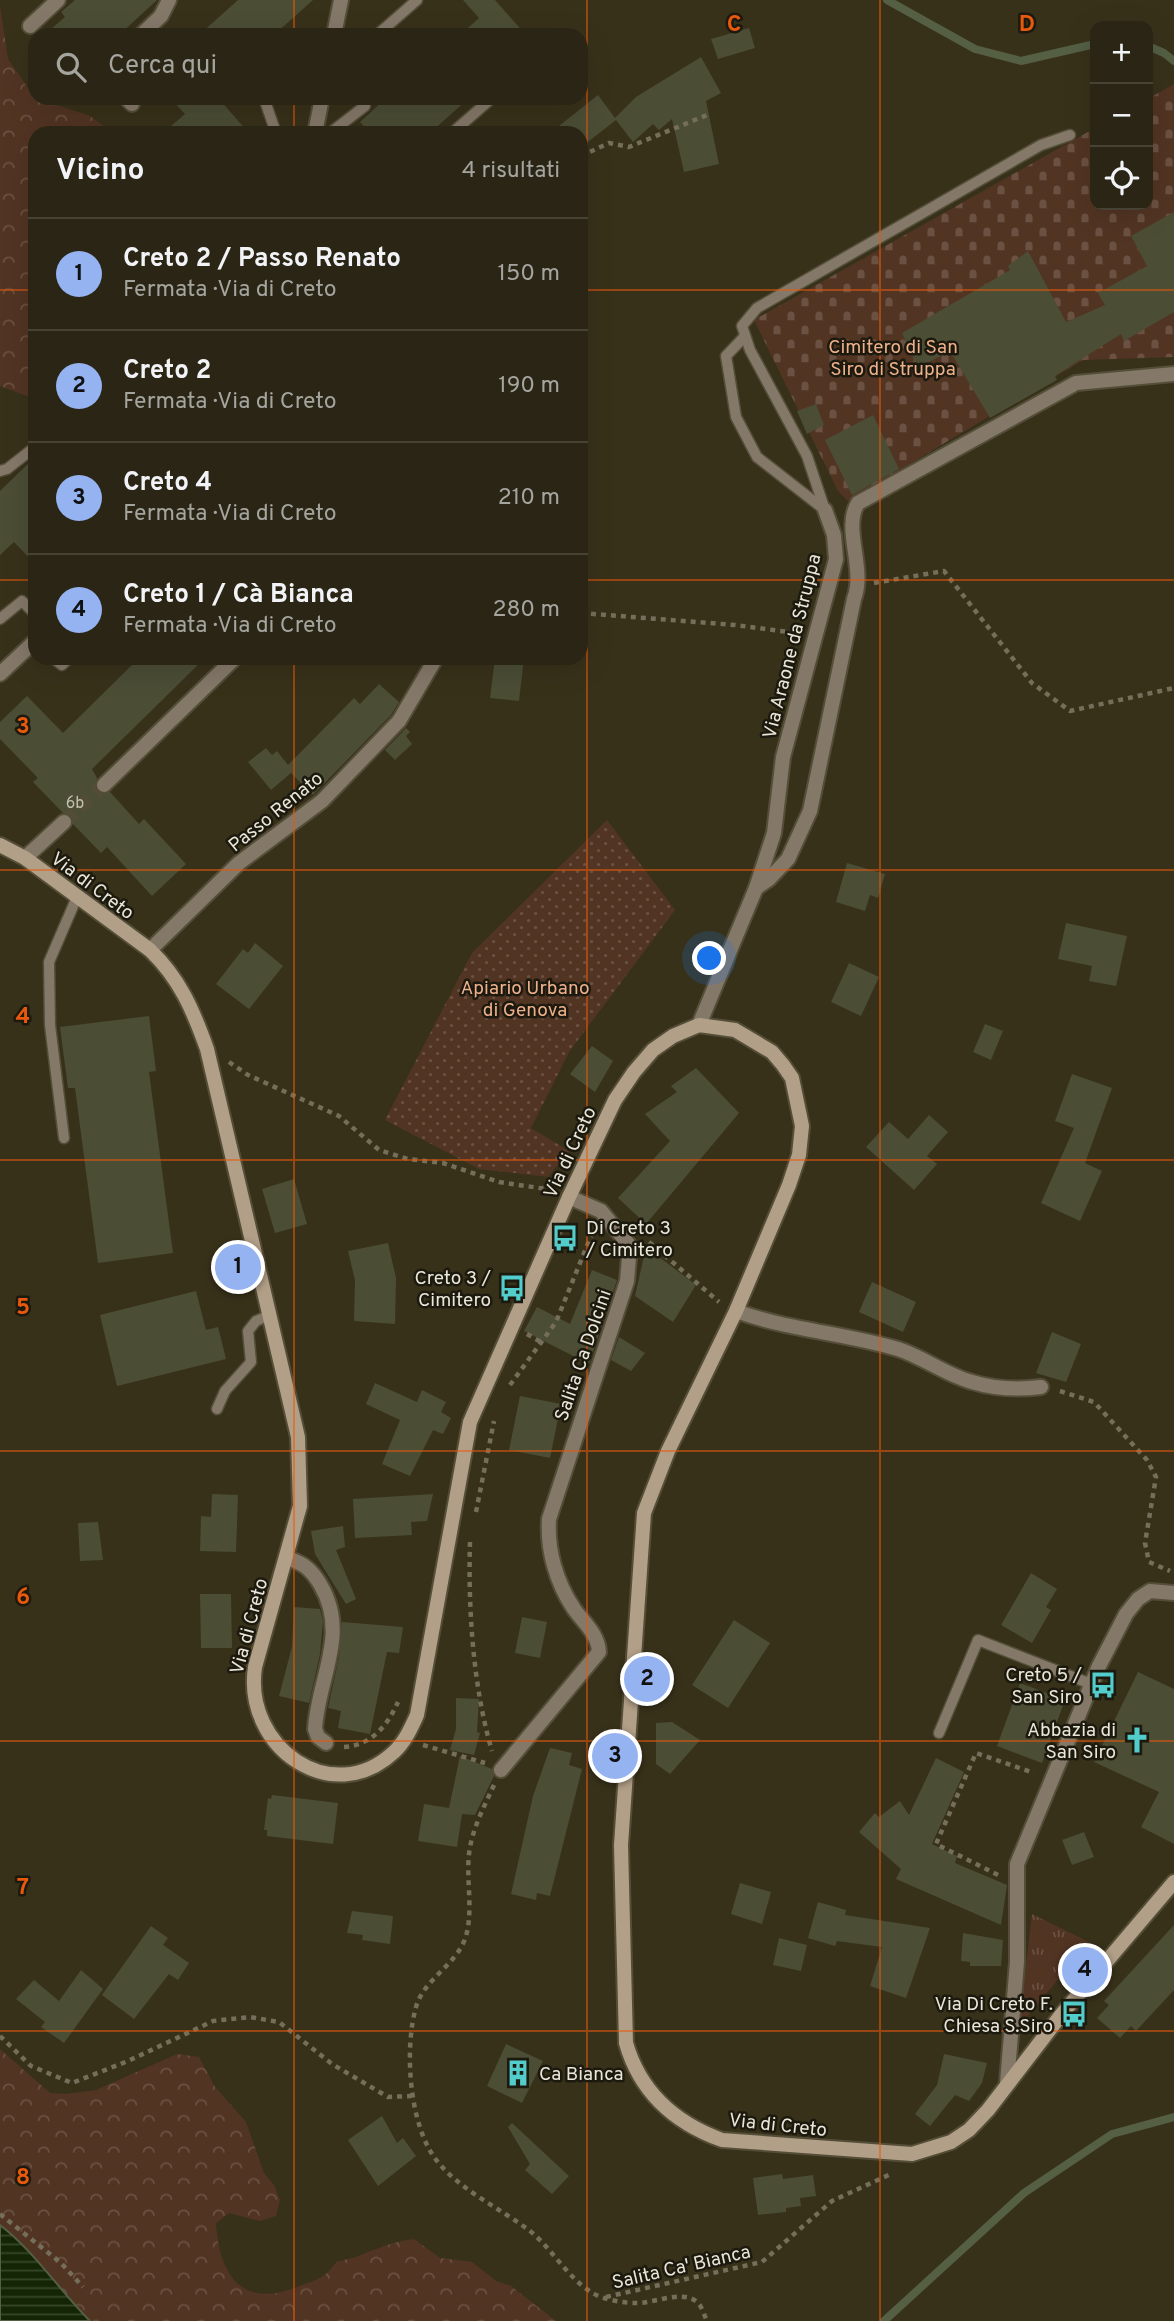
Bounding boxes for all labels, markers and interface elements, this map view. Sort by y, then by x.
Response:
text: C [727,11,741,40]
text: D [1019,11,1035,40]
map controls [1090,21,1153,210]
button: + [1090,21,1153,84]
search box [28,28,588,105]
icon: search [52,48,90,86]
text: Cerca qui [108,50,217,83]
button: − [1090,84,1153,147]
button: locate [1090,147,1153,210]
text: Vicino [56,153,145,190]
text: 4 risultati [462,157,560,186]
text: Creto 2 / Passo Renato [123,243,401,276]
text: 1 [74,260,84,289]
text: 150 m [498,260,560,289]
text: Fermata · Via di Creto [123,276,337,305]
park label: Cimitero di San Siro di Struppa [828,336,958,382]
text: Creto 2 [123,355,211,388]
text: 2 [72,372,86,401]
text: 190 m [498,372,560,401]
text: Fermata · Via di Creto [123,388,337,417]
text: Creto 4 [123,467,212,500]
text: 3 [72,484,86,513]
text: 210 m [498,484,560,513]
text: Fermata · Via di Creto [123,500,337,529]
street label: Via Araone da Struppa [758,552,828,741]
text: Creto 1 / Cà Bianca [123,579,354,612]
text: 4 [72,596,86,625]
text: 280 m [492,596,560,625]
text: Fermata · Via di Creto [123,612,337,641]
text: 3 [16,713,30,742]
street label: Passo Renato [224,767,328,858]
house number: 6b [66,794,84,814]
street label: Via di Creto [45,847,138,926]
your location [692,941,726,975]
park label: Apiario Urbano di Genova [460,977,590,1023]
text: 4 [16,1003,30,1032]
street label: Via di Creto [539,1103,602,1203]
place label: Di Creto 3 / Cimitero [585,1217,673,1263]
bus stop icon: Di Creto 3 / Cimitero [550,1223,580,1253]
pin: 1 [215,1241,261,1293]
place label: Creto 3 / Cimitero [414,1267,491,1313]
bus stop icon: Creto 3 / Cimitero [497,1273,527,1303]
street label: Salita Ca Dolcini [550,1287,618,1425]
text: 5 [16,1294,30,1323]
street label: Via di Creto [226,1576,274,1677]
text: 6 [16,1584,30,1613]
pin: 2 [624,1653,670,1705]
place label: Creto 5 / San Siro [1005,1664,1082,1710]
bus stop icon: Creto 5 / San Siro [1088,1670,1118,1700]
place label: Abbazia di San Siro [1027,1719,1116,1765]
church icon: Abbazia di San Siro [1122,1725,1152,1755]
pin: 3 [592,1730,638,1782]
text: 7 [17,1874,29,1903]
pin: 4 [1062,1944,1108,1996]
place label: Via Di Creto F. Chiesa S.Siro [935,1993,1053,2039]
bus stop icon: Via Di Creto F. Chiesa S.Siro [1059,1999,1089,2029]
building icon: Ca Bianca [503,2058,533,2088]
place label: Ca Bianca [539,2063,624,2087]
street label: Via di Creto [728,2109,828,2143]
text: 8 [16,2164,30,2193]
street label: Salita Ca' Bianca [610,2240,753,2296]

